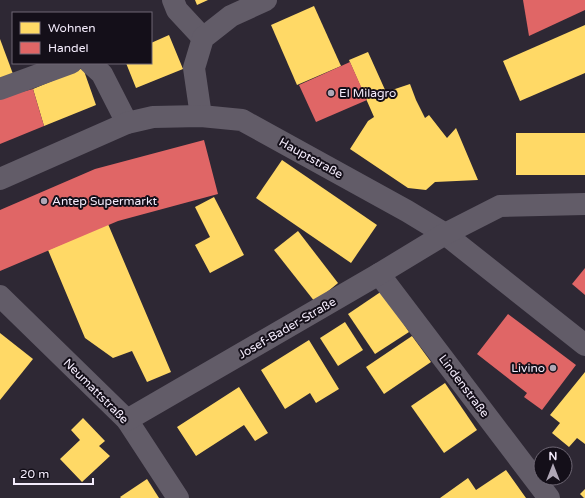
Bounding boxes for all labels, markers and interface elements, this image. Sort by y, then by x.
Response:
legend [12,12,152,64]
text: Wohnen [48,21,96,35]
text: Handel [48,41,88,55]
place label: El Milagro [339,86,396,100]
marker: El Milagro [326,88,336,98]
street label: Hauptstraße [277,135,346,181]
place label: Antep Supermarkt [52,194,157,208]
marker: Antep Supermarkt [39,196,49,206]
street label: Josef-Bader-Straße [236,294,338,362]
street label: Lindenstraße [436,352,492,420]
street label: Neumattstraße [61,356,132,427]
place label: Livino [511,361,545,375]
marker: Livino [548,363,558,373]
north arrow [533,446,573,486]
text: N [549,450,557,463]
scale bar [14,460,93,486]
text: 20 m [20,467,49,481]

